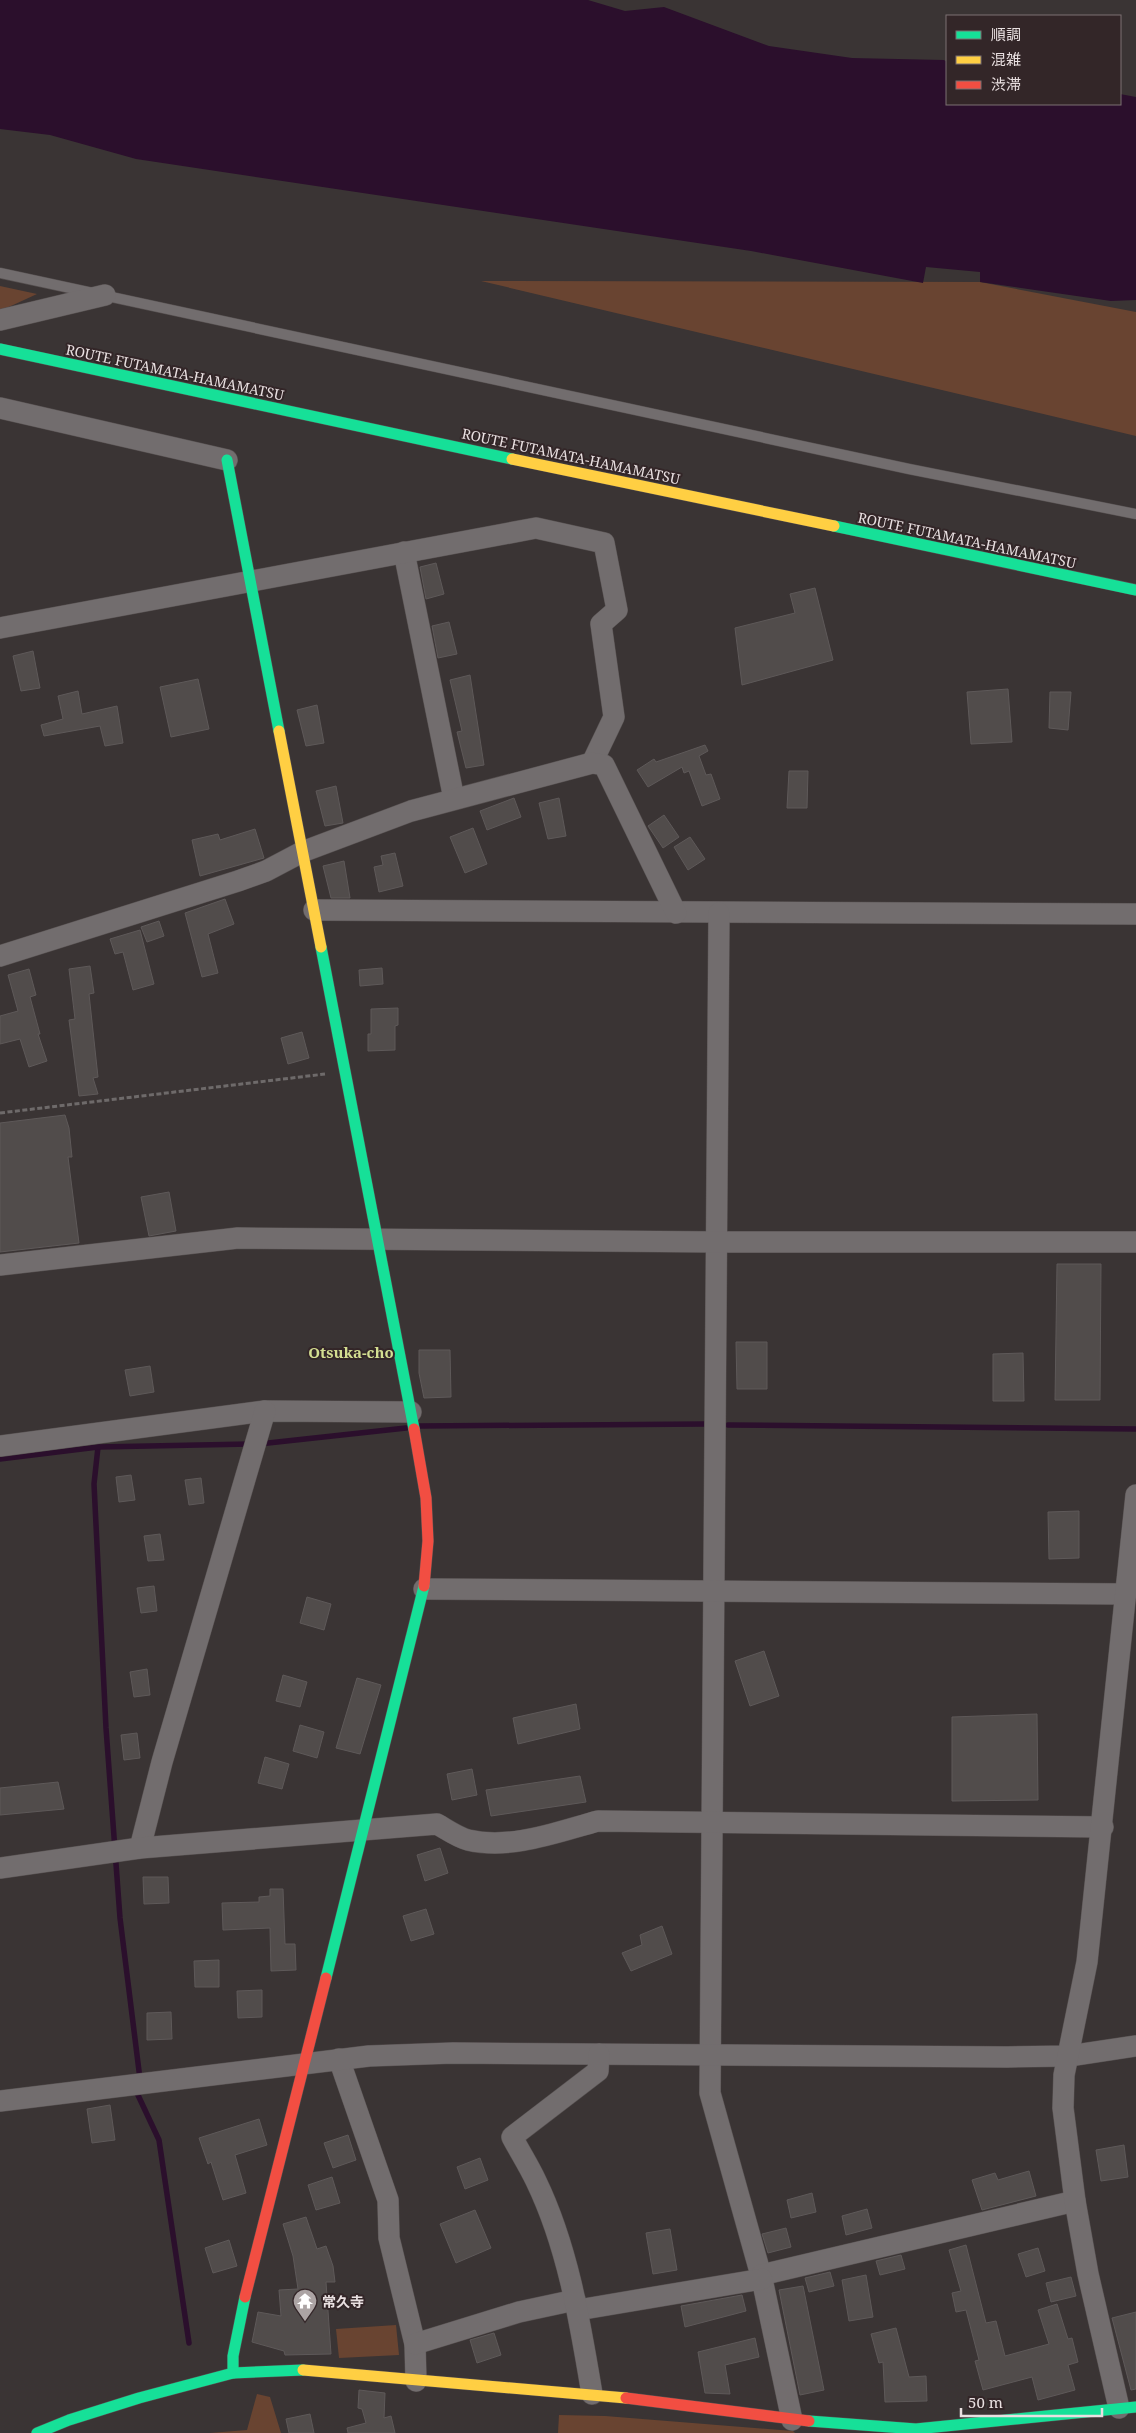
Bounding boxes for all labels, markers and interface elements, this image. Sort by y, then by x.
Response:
legend [946,15,1121,105]
text: 順調 [991,24,1021,44]
text: 混雑 [991,49,1021,69]
text: 渋滞 [991,74,1021,94]
street label: ROUTE FUTAMATA-HAMAMATSU [64,340,286,404]
street label: ROUTE FUTAMATA-HAMAMATSU [460,424,682,488]
street label: ROUTE FUTAMATA-HAMAMATSU [856,508,1078,572]
district label: Otsuka-cho [308,1342,394,1362]
temple icon: 常久寺 [292,2288,318,2322]
place label: 常久寺 [322,2292,364,2311]
scale bar [961,2386,1102,2418]
text: 50 m [968,2392,1003,2412]

